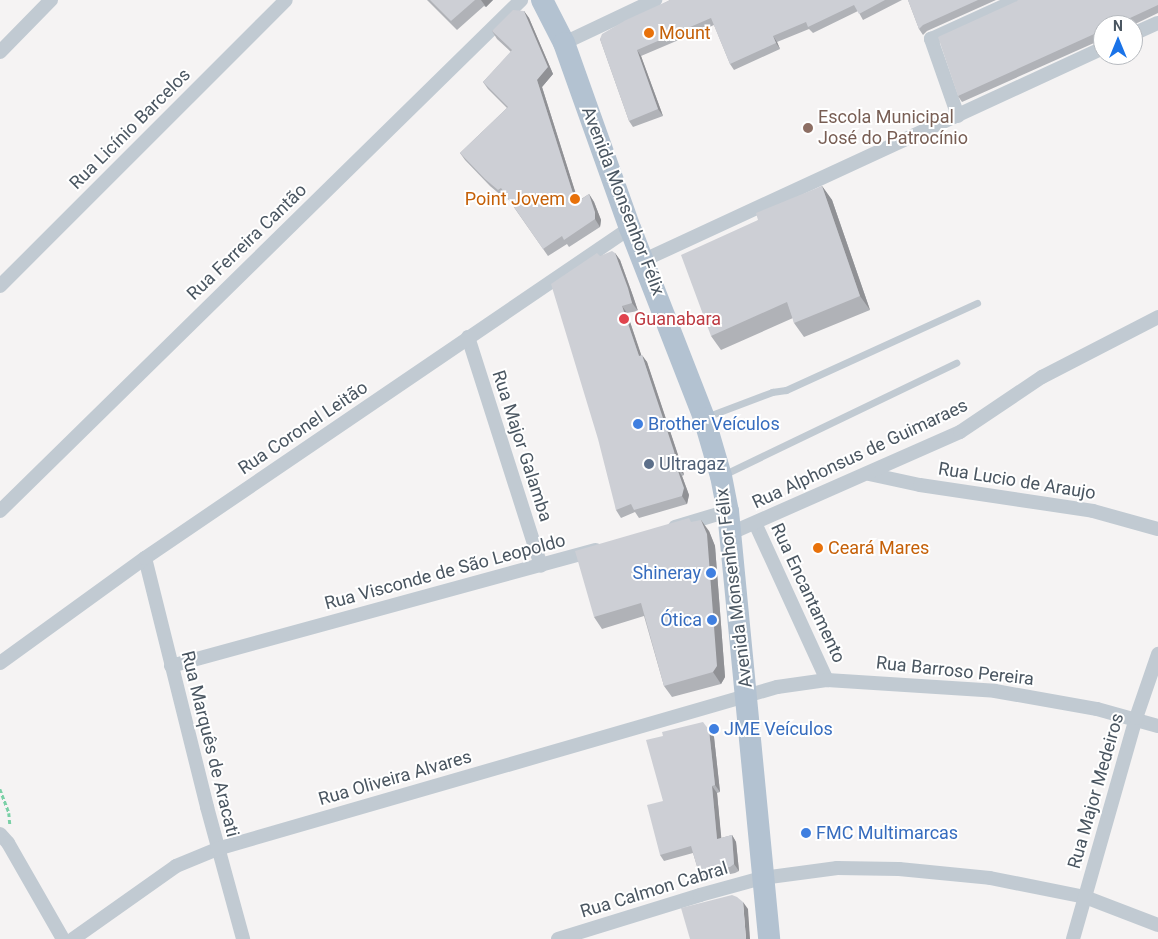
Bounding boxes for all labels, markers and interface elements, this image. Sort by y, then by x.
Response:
north arrow [1093,15,1143,65]
text: N [1113,18,1123,34]
place label: Mount [659,22,711,44]
marker: Mount [643,27,655,39]
street label: Rua Licínio Barcelos [65,64,195,194]
street label: Avenida Monsenhor Félix [577,103,669,299]
place label: Escola Municipal José do Patrocínio [818,107,968,150]
marker: Escola Municipal José do Patrocínio [802,122,814,134]
street label: Rua Ferreira Cantão [183,179,311,305]
place label: Point Jovem [465,188,565,210]
marker: Point Jovem [569,193,581,205]
place label: Guanabara [634,308,721,330]
marker: Guanabara [618,313,630,325]
street label: Rua Major Galamba [487,368,557,524]
street label: Rua Coronel Leitão [234,377,372,479]
street label: Rua Alphonsus de Guimaraes [749,394,971,514]
place label: Brother Veículos [648,413,780,435]
marker: Brother Veículos [632,418,644,430]
place label: Ultragaz [659,453,725,475]
marker: Ultragaz [643,458,655,470]
street label: Rua Lucio de Araujo [937,458,1097,504]
street label: Avenida Monsenhor Félix [711,487,757,689]
street label: Rua Encantamento [766,520,850,666]
street label: Rua Visconde de São Leopoldo [322,529,568,615]
place label: Ceará Mares [828,537,929,559]
marker: Ceará Mares [812,542,824,554]
place label: Shineray [633,562,701,584]
marker: Shineray [705,567,717,579]
place label: Ótica [660,609,702,631]
marker: Ótica [706,614,718,626]
street label: Rua Marquês de Aracati [176,649,244,839]
street label: Rua Barroso Pereira [875,652,1035,690]
street label: Rua Major Medeiros [1063,711,1129,871]
place label: JME Veículos [724,718,833,740]
marker: JME Veículos [708,723,720,735]
street label: Rua Oliveira Alvares [316,746,474,810]
place label: FMC Multimarcas [816,822,958,844]
marker: FMC Multimarcas [800,827,812,839]
street label: Rua Calmon Cabral [578,857,730,923]

